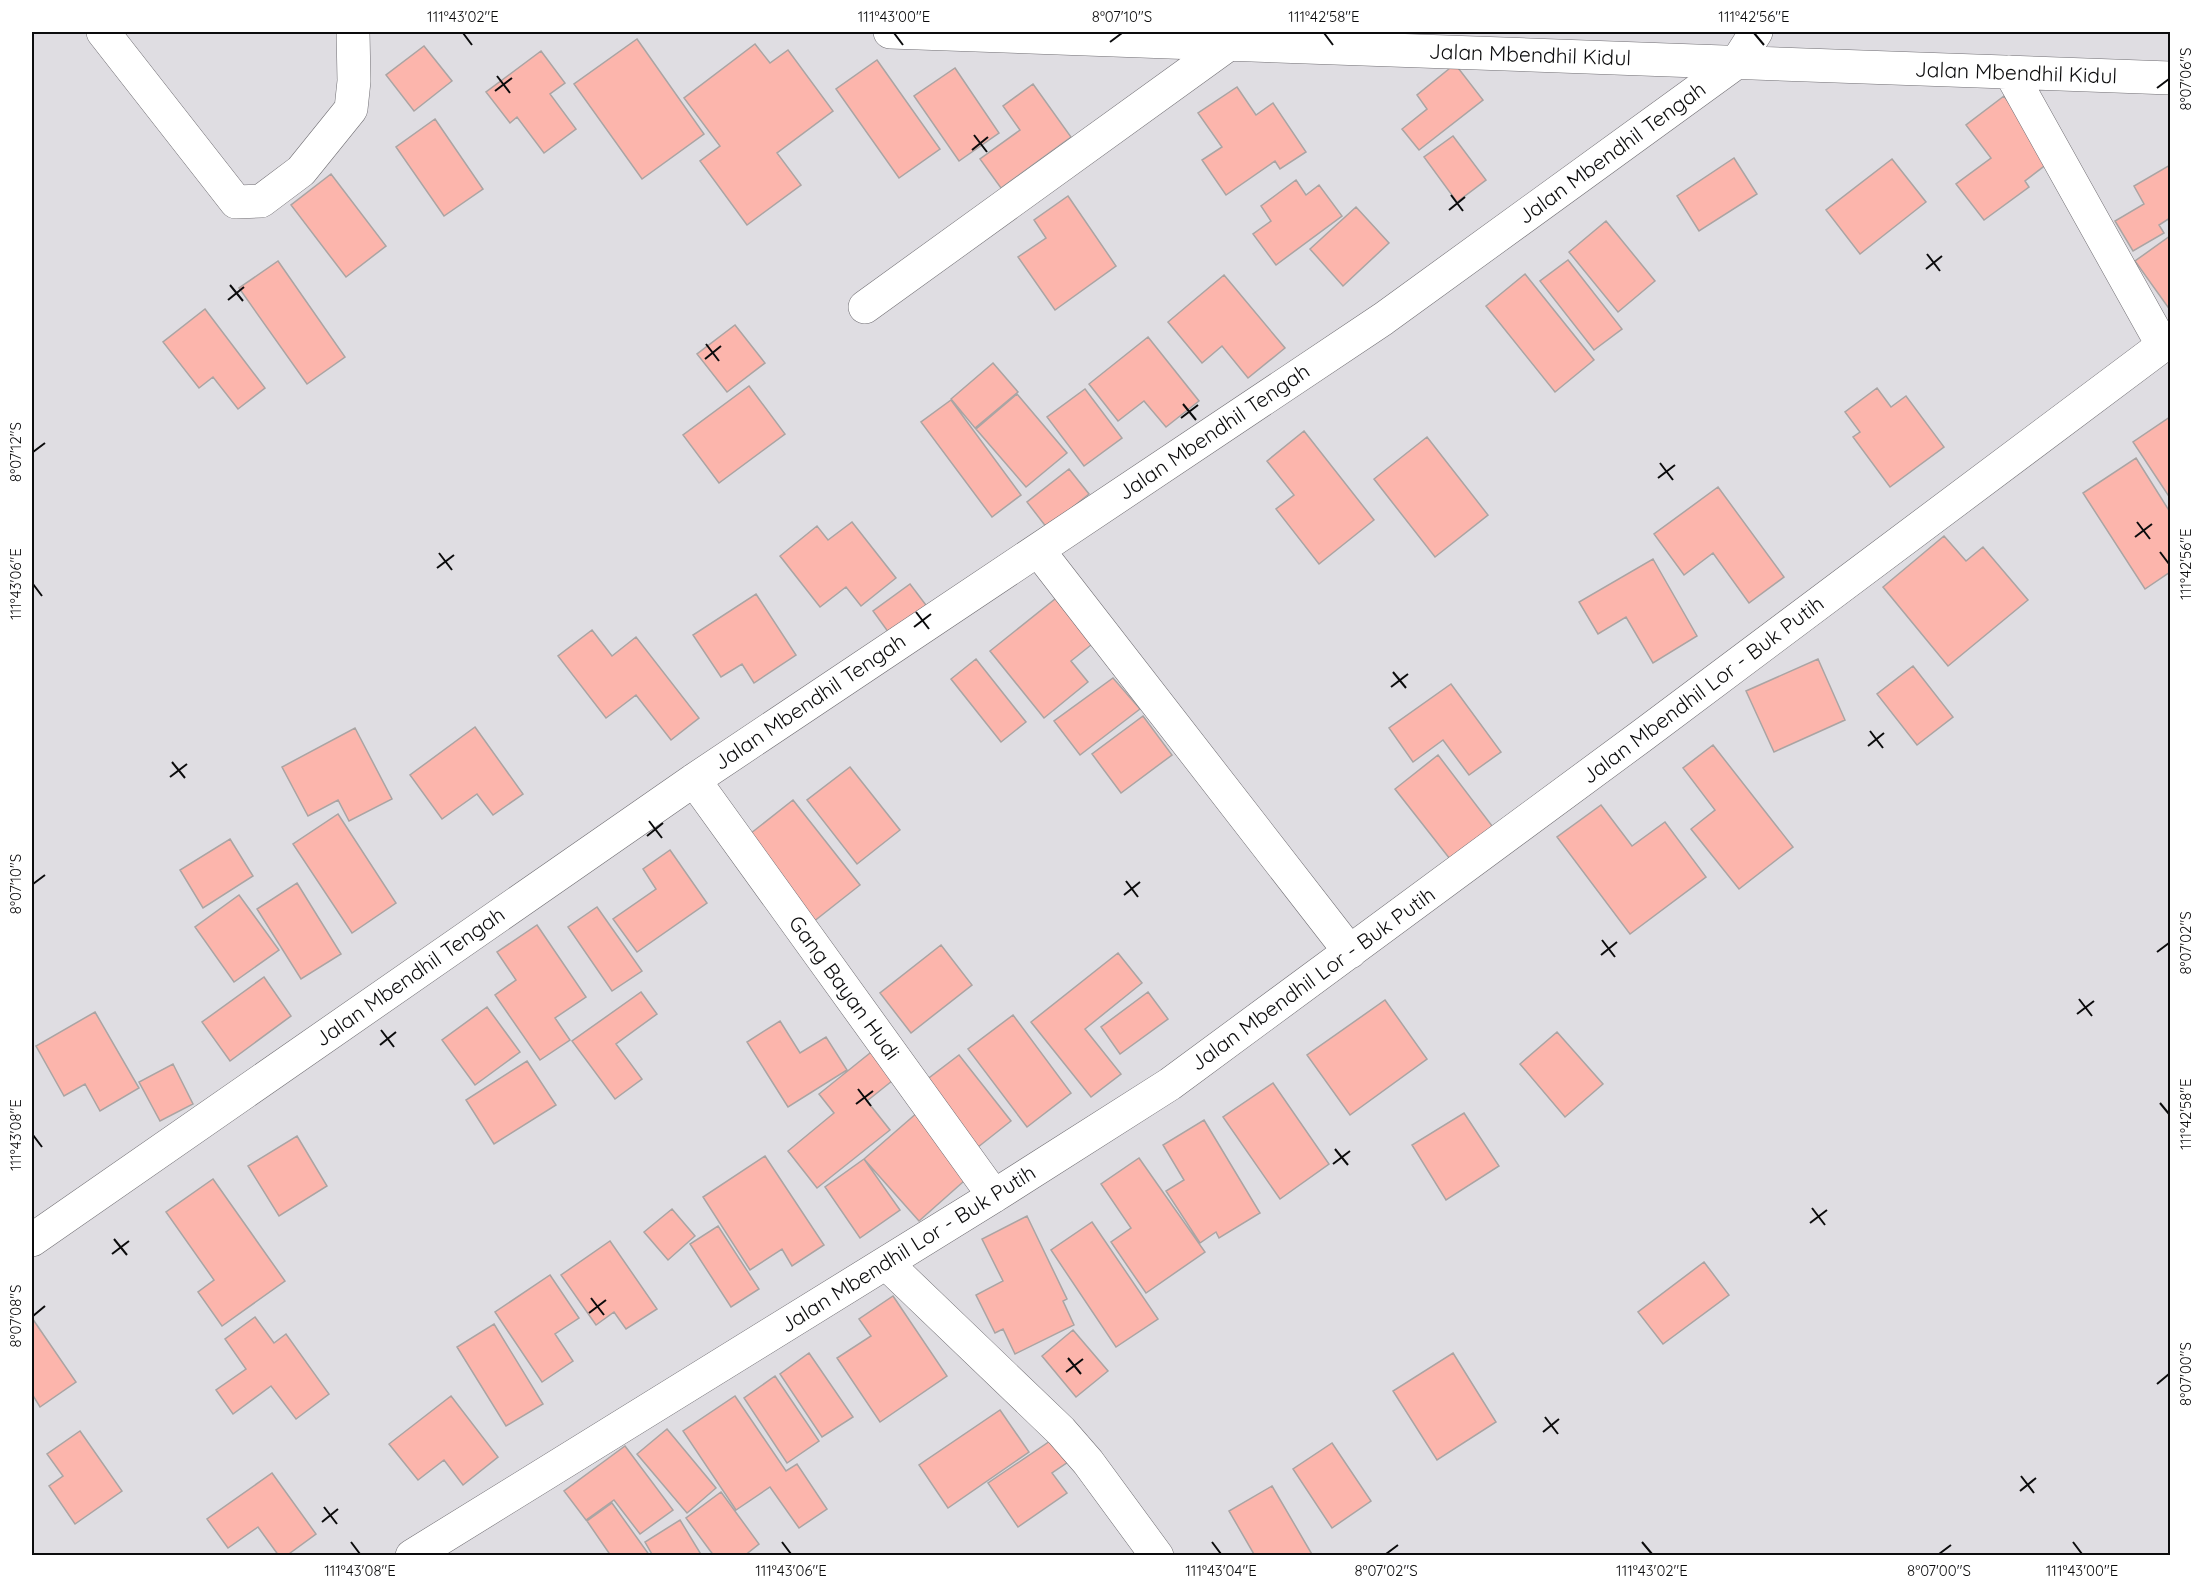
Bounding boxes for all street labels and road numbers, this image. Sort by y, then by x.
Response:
street label: Jalan Mbendhil Kidul [1428,37,1632,71]
street label: Jalan Mbendhil Kidul [1914,55,2118,89]
street label: Jalan Mbendhil Tengah [1512,75,1710,229]
street label: Jalan Mbendhil Tengah [1113,357,1314,505]
street label: Jalan Mbendhil Lor - Buk Putih [1576,590,1828,789]
street label: Jalan Mbendhil Tengah [709,627,910,775]
street label: Jalan Mbendhil Lor - Buk Putih [1185,881,1440,1076]
street label: Jalan Mbendhil Tengah [309,901,509,1052]
street label: Gang Bayan Hudi [784,910,906,1065]
street label: Jalan Mbendhil Lor - Buk Putih [775,1159,1040,1338]

